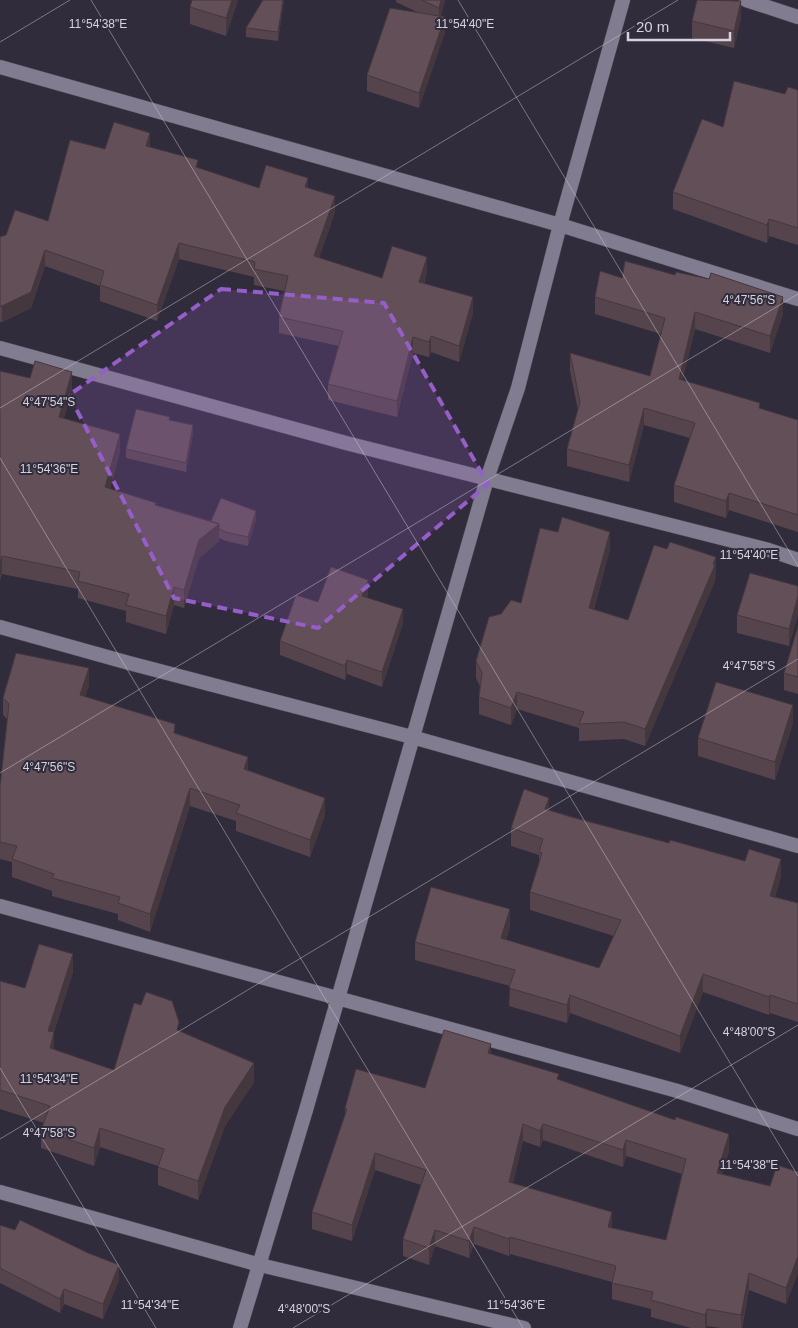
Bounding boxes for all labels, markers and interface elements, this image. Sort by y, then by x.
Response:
scale bar [628,10,730,42]
text: 11°54'38"E [69,17,127,31]
text: 11°54'40"E [436,17,494,31]
text: 20 m [636,18,669,35]
text: 4°47'56"S [723,293,775,307]
text: 4°47'54"S [23,395,75,409]
text: 11°54'36"E [20,462,78,476]
text: 11°54'40"E [720,548,778,562]
text: 4°47'58"S [723,659,775,673]
text: 4°47'56"S [23,760,75,774]
text: 4°48'00"S [723,1025,775,1039]
text: 11°54'34"E [20,1072,78,1086]
text: 4°47'58"S [23,1126,75,1140]
text: 11°54'38"E [720,1158,778,1172]
text: 11°54'34"E [121,1298,179,1312]
text: 11°54'36"E [487,1298,545,1312]
text: 4°48'00"S [278,1302,330,1316]

